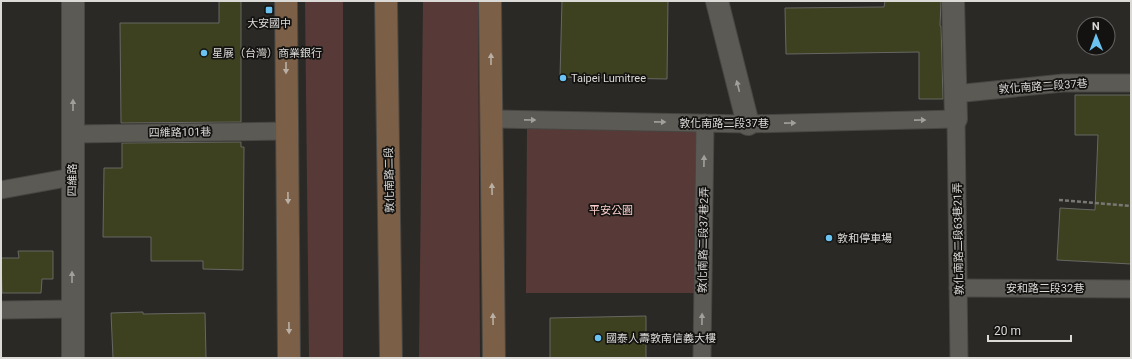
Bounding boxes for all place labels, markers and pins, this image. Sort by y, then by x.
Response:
marker: 大安國中 [264,5,274,15]
place label: 大安國中 [247,17,291,30]
place label: 星展（台灣）商業銀行 [212,47,322,60]
marker: 星展（台灣）商業銀行 [199,48,209,58]
place label: Taipei Lumitree [571,72,646,85]
marker: Taipei Lumitree [558,73,568,83]
place label: 敦和停車場 [837,232,892,245]
marker: 敦和停車場 [824,233,834,243]
place label: 國泰人壽敦南信義大樓 [606,332,716,345]
marker: 國泰人壽敦南信義大樓 [593,333,603,343]

